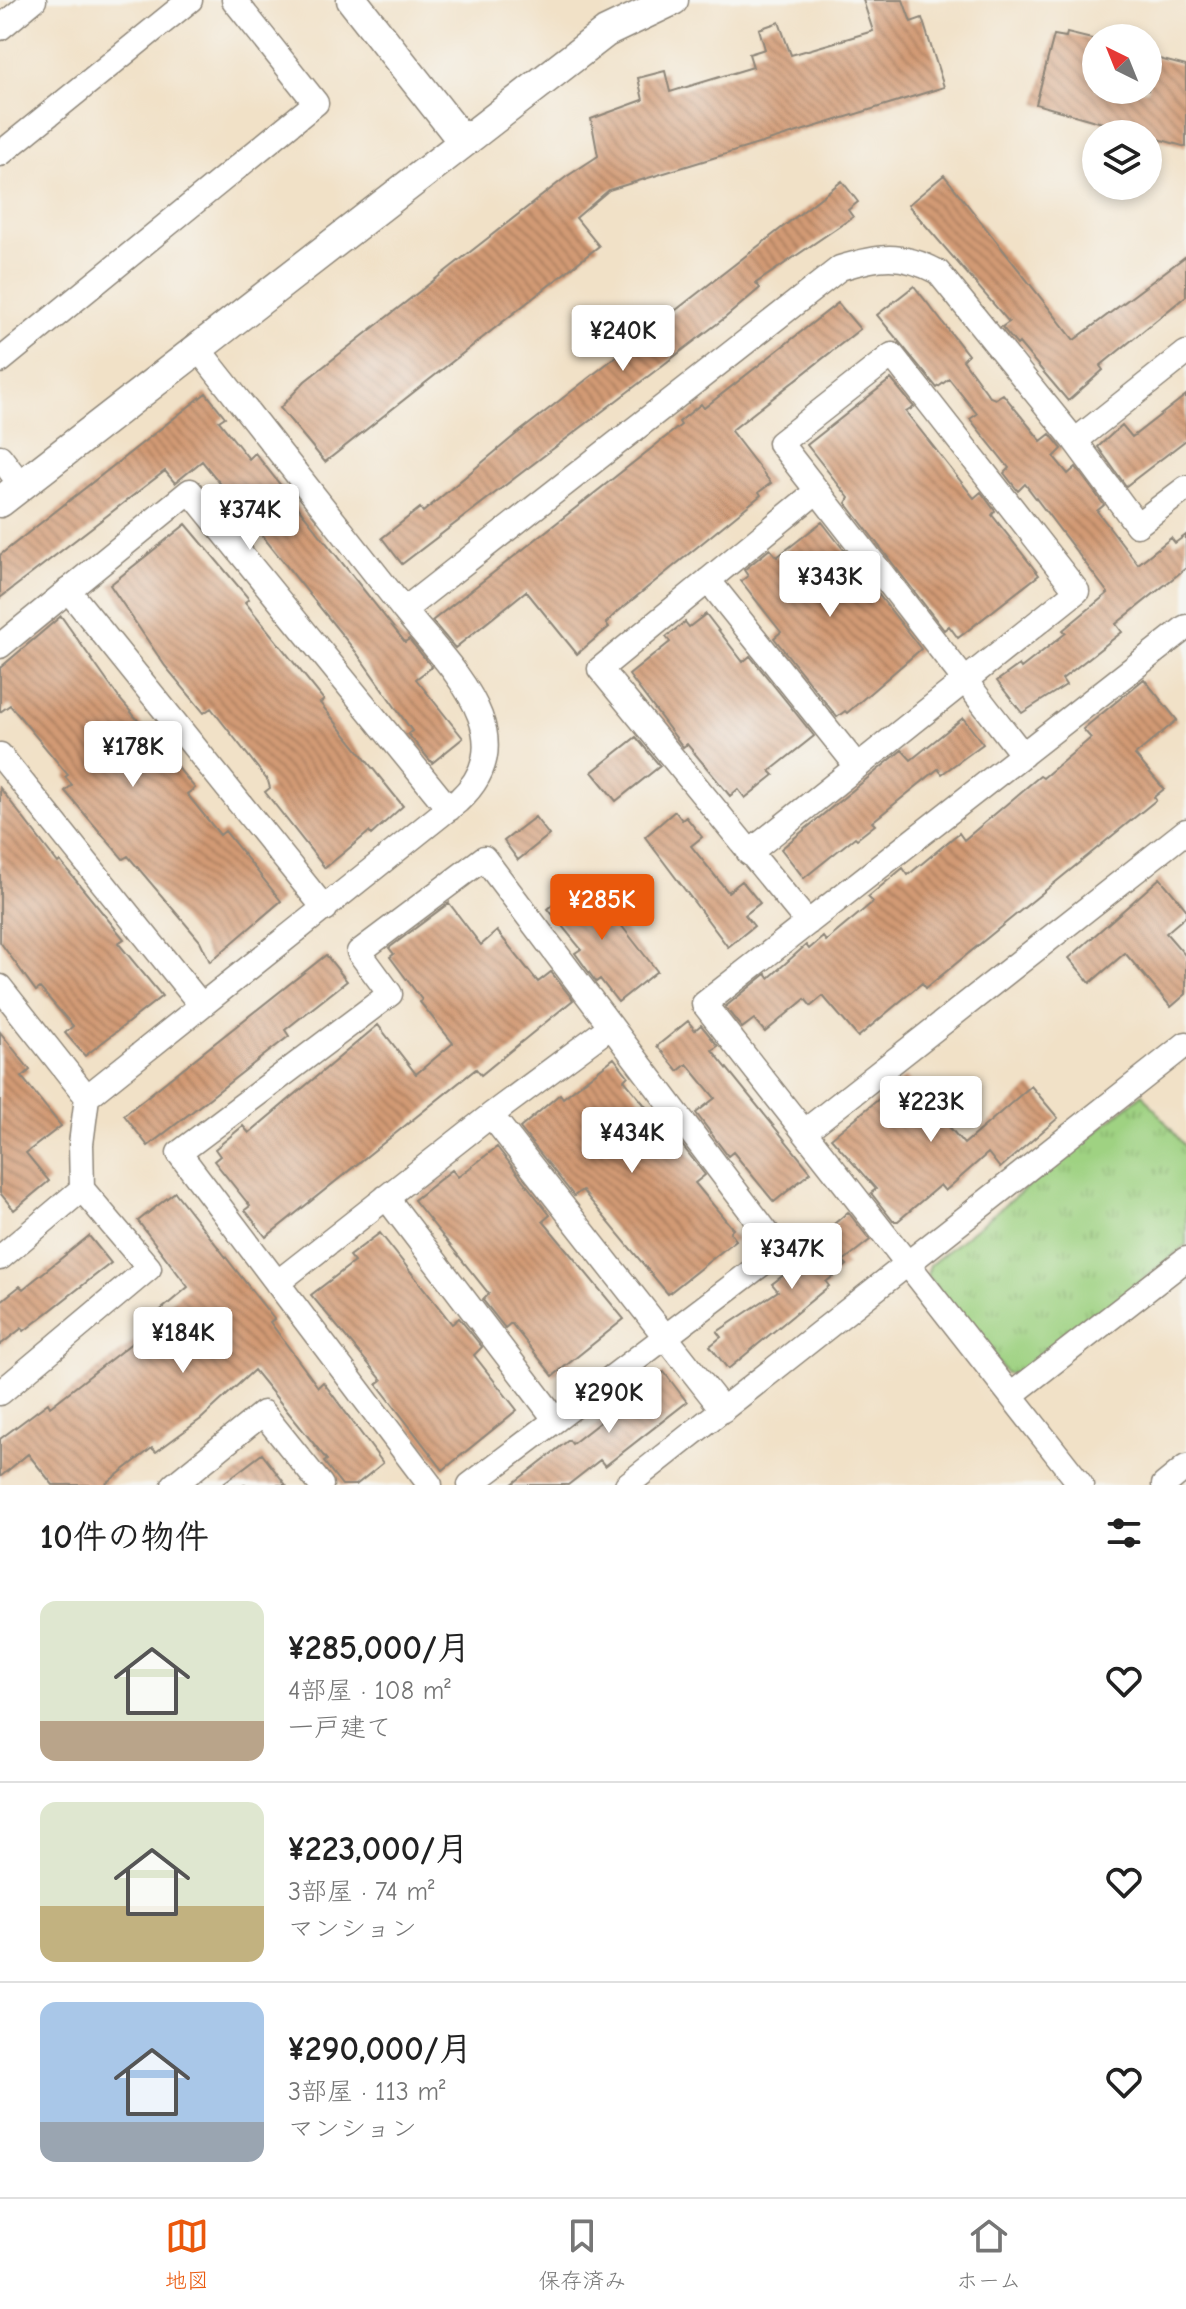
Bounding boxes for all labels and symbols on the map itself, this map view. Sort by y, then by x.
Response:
north arrow [1082,24,1162,104]
pin: ¥240K [567,305,679,373]
pin: ¥374K [194,484,306,552]
pin: ¥343K [774,551,886,619]
pin: ¥178K [77,721,189,789]
pin: ¥285K [546,874,658,942]
pin: ¥223K [875,1076,987,1144]
pin: ¥434K [576,1107,688,1175]
pin: ¥347K [736,1223,848,1291]
pin: ¥184K [127,1307,239,1375]
pin: ¥290K [553,1367,665,1435]

